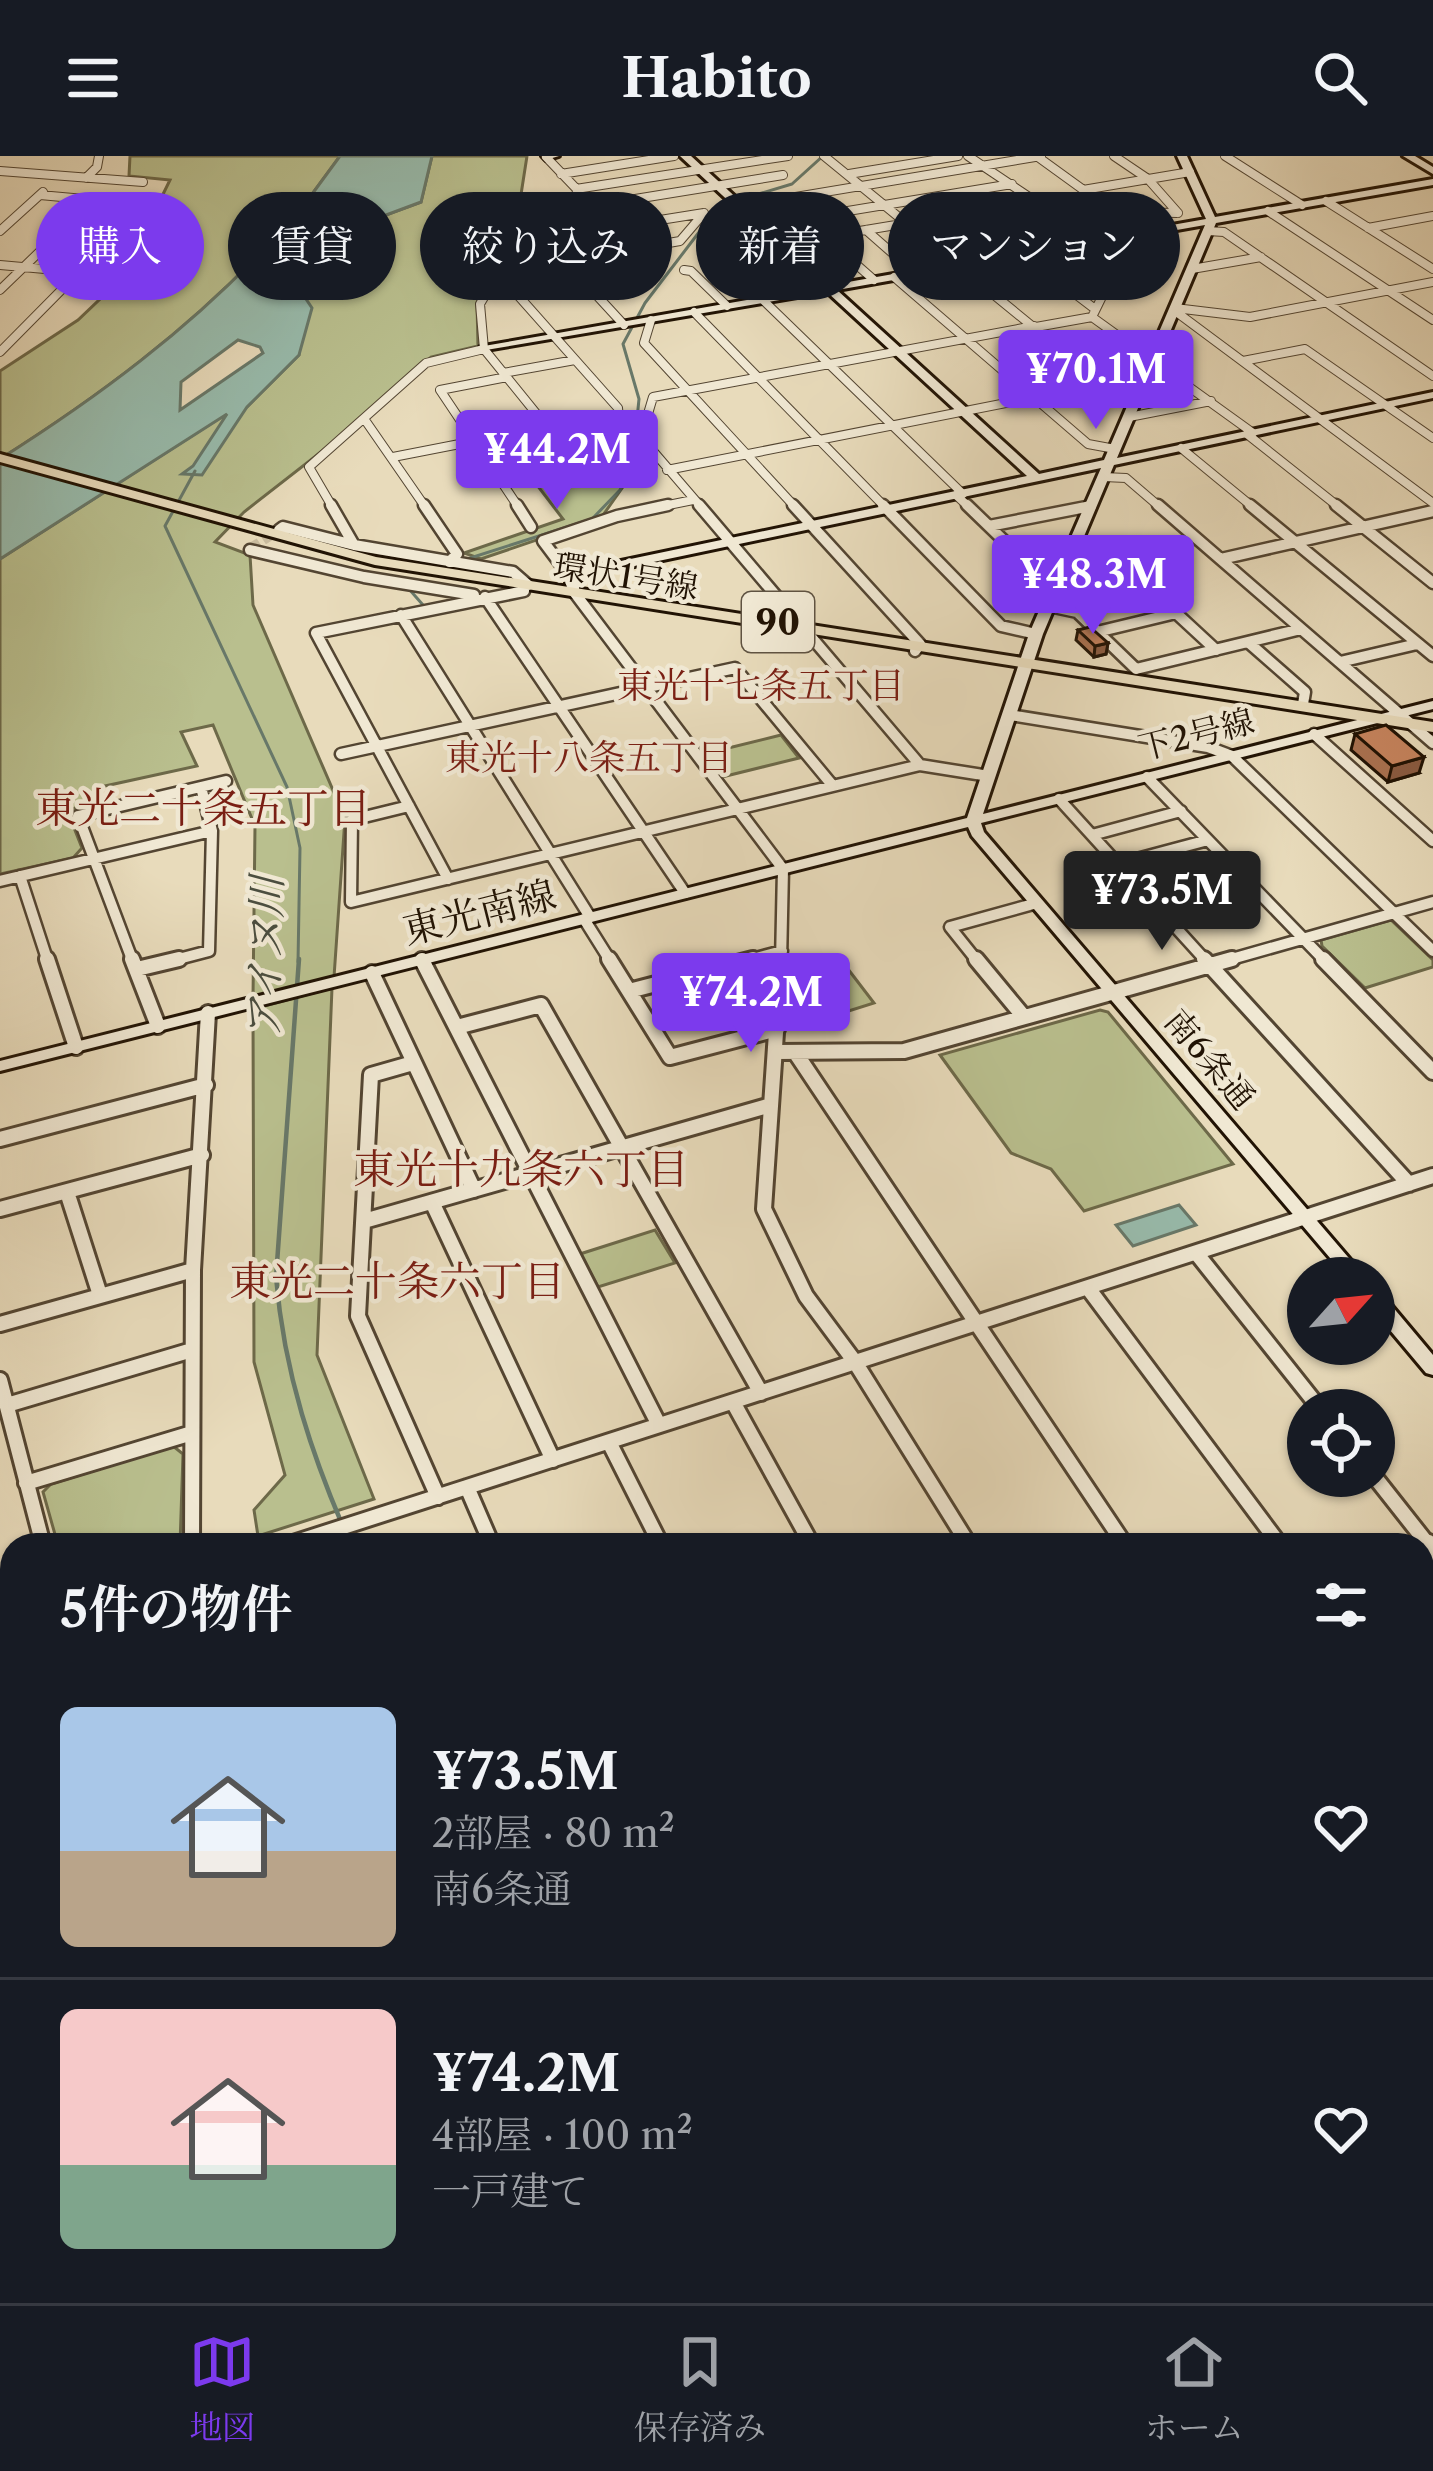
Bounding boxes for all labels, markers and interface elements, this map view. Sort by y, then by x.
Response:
icon: menu [60,45,126,111]
text: Habito [621,45,812,111]
icon: search [1307,45,1373,111]
chip: 購入 [36,192,204,300]
chip: 賃貸 [228,192,396,300]
chip: 絞り込み [420,192,672,300]
chip: 新着 [696,192,864,300]
chip: マンション [888,192,1180,300]
pin: ¥70.1M [998,330,1194,432]
text: ¥70.1M [1025,345,1167,393]
pin: ¥44.2M [459,410,655,512]
text: ¥44.2M [483,425,631,473]
pin: ¥48.3M [995,535,1191,637]
street label: 環状1号線 [551,545,701,608]
text: ¥48.3M [1019,550,1167,598]
road number: 90 [742,592,814,652]
district label: 東光十七条五丁目 [617,663,905,707]
street label: 下2号線 [1134,700,1258,769]
district label: 東光十八条五丁目 [445,735,733,779]
district label: 東光二十条五丁目 [35,782,371,834]
pin: ¥73.5M [1064,851,1260,953]
text: ¥73.5M [1091,866,1233,914]
street label: 東光南線 [398,870,560,954]
water label: アイヌ川 [238,871,292,1041]
pin: ¥74.2M [653,953,849,1055]
text: ¥74.2M [679,968,823,1016]
street label: 南6条通 [1156,1001,1263,1118]
district label: 東光十九条六丁目 [353,1143,689,1195]
district label: 東光二十条六丁目 [229,1255,565,1307]
north arrow [1287,1257,1395,1365]
map controls [1287,1257,1395,1497]
button: locate [1287,1389,1395,1497]
icon: filters [1308,1572,1374,1638]
text: 5件の物件 [60,1578,292,1640]
text: ¥73.5M [432,1740,619,1802]
icon: home [156,1755,300,1899]
icon: heart [1308,1794,1374,1860]
text: 2部屋 · 80 m² [432,1809,675,1857]
text: 南6条通 [432,1865,572,1913]
text: ¥74.2M [432,2042,620,2104]
icon: home [156,2057,300,2201]
icon: heart [1308,2096,1374,2162]
text: 4部屋 · 100 m² [432,2111,693,2159]
text: 一戸建て [432,2167,588,2215]
tab: 地図 [189,2329,255,2448]
tab: 保存済み [634,2329,766,2448]
tab: ホーム [1145,2329,1244,2448]

